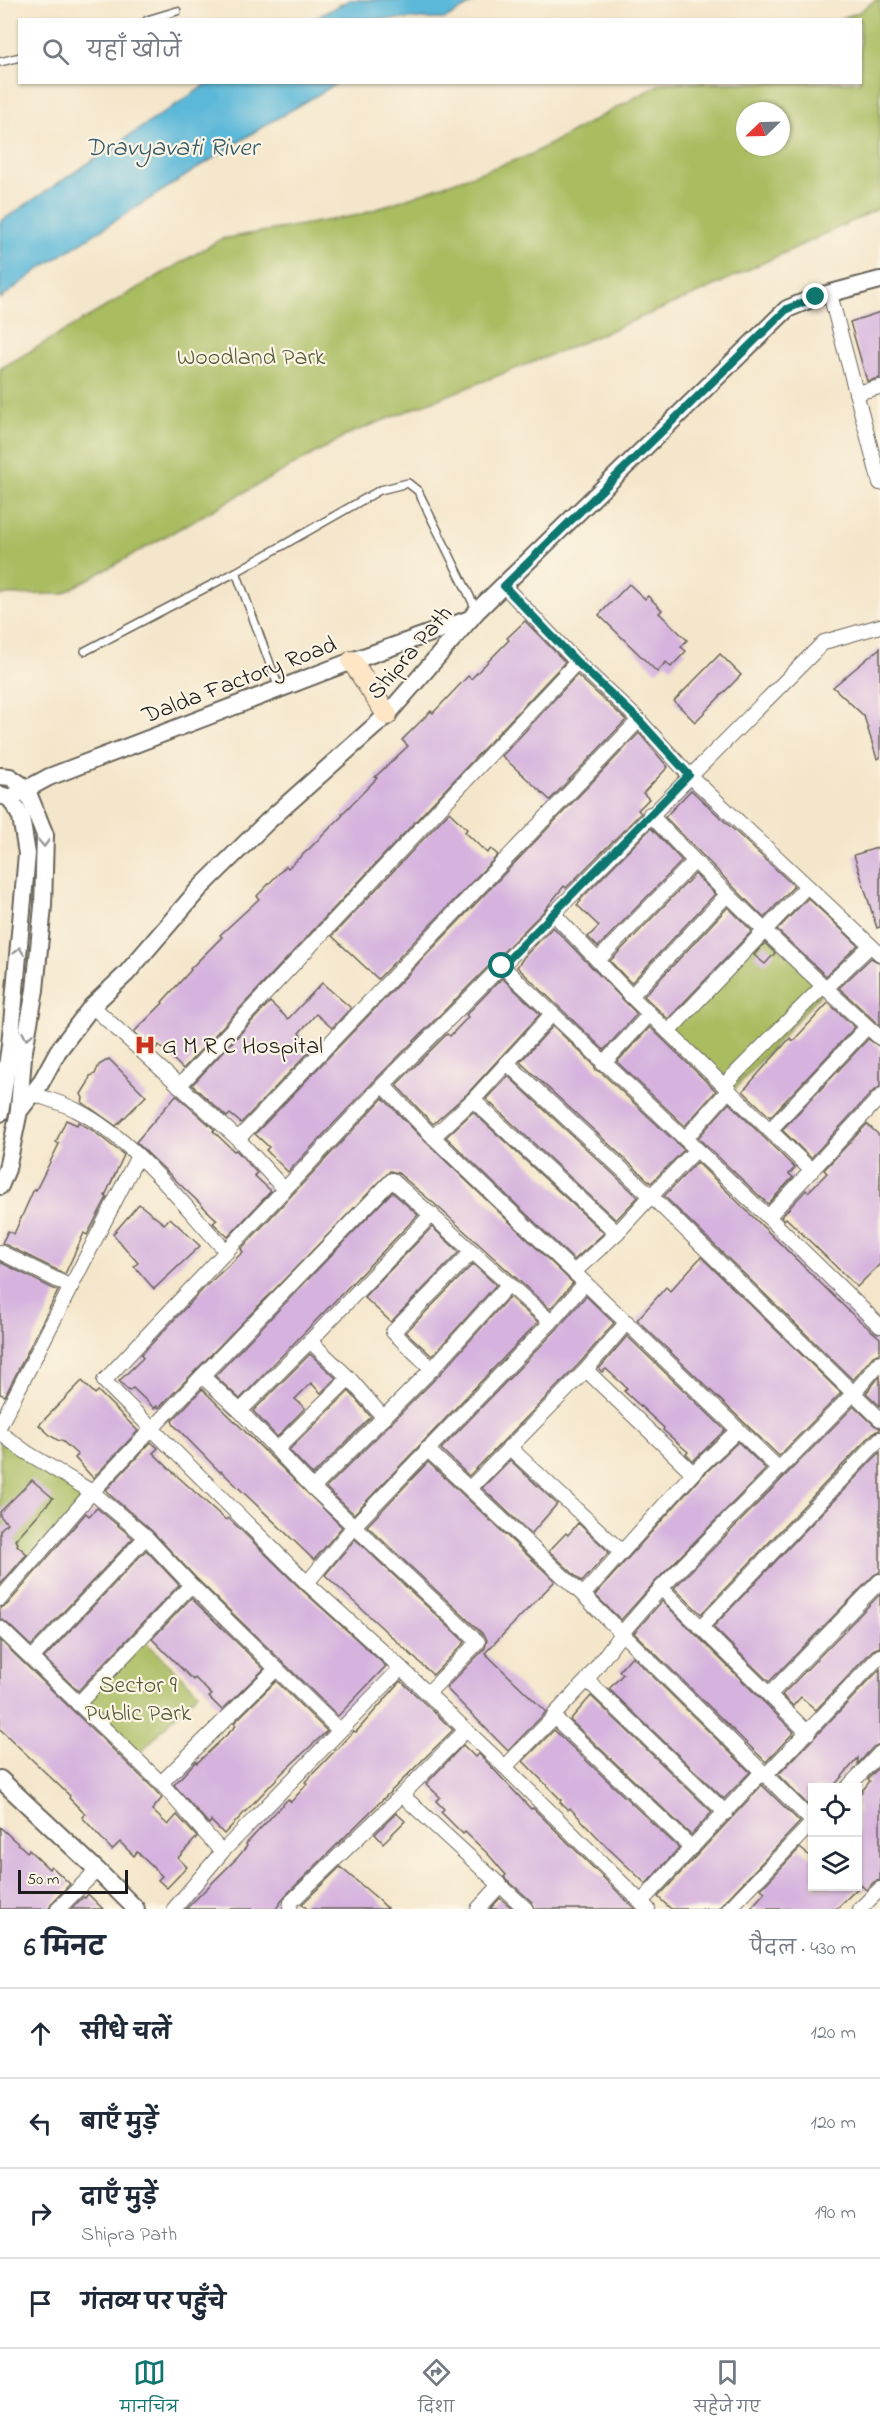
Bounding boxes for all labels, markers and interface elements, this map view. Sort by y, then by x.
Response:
search box [18,18,862,84]
icon: search [39,35,72,68]
text: यहाँ खोजें [87,36,181,68]
north arrow [736,102,790,156]
water label: Dravyavati River [85,130,262,168]
route end [802,283,828,309]
park label: Woodland Park [177,341,326,376]
street label: Shipra Path [360,599,462,709]
street label: Dalda Factory Road [137,628,343,736]
one-way arrow [38,838,50,847]
one-way arrow [12,946,25,955]
route start [488,952,514,978]
place label: G M R C Hospital [162,1030,323,1065]
one-way arrow [21,1031,34,1041]
hospital icon: G M R C Hospital [133,1033,157,1057]
park label: Sector 9 Public Park [85,1669,192,1732]
map controls [808,1783,862,1891]
button: locate [808,1783,862,1837]
button: layers [808,1837,862,1891]
scale bar [18,1867,128,1894]
text: 50 m [27,1868,59,1892]
text: 6 मिनट [24,1930,105,1968]
text: पैदल · 430 m [750,1935,856,1964]
icon: ahead [24,2017,57,2050]
text: सीधे चलें [81,2018,171,2050]
text: 120 m [811,2019,856,2048]
icon: left [24,2107,57,2140]
text: बाएँ मुड़ें [81,2108,158,2140]
text: 120 m [811,2109,856,2138]
text: दाएँ मुड़ें [81,2183,157,2215]
icon: right [24,2197,57,2230]
text: 190 m [814,2199,856,2228]
text: Shipra Path [81,2221,177,2250]
icon: arrive [24,2287,57,2320]
text: गंतव्य पर पहुँचे [81,2288,226,2320]
tab: मानचित्र [120,2356,178,2424]
tab: दिशा [418,2356,454,2424]
tab: सहेजे गए [694,2356,760,2424]

